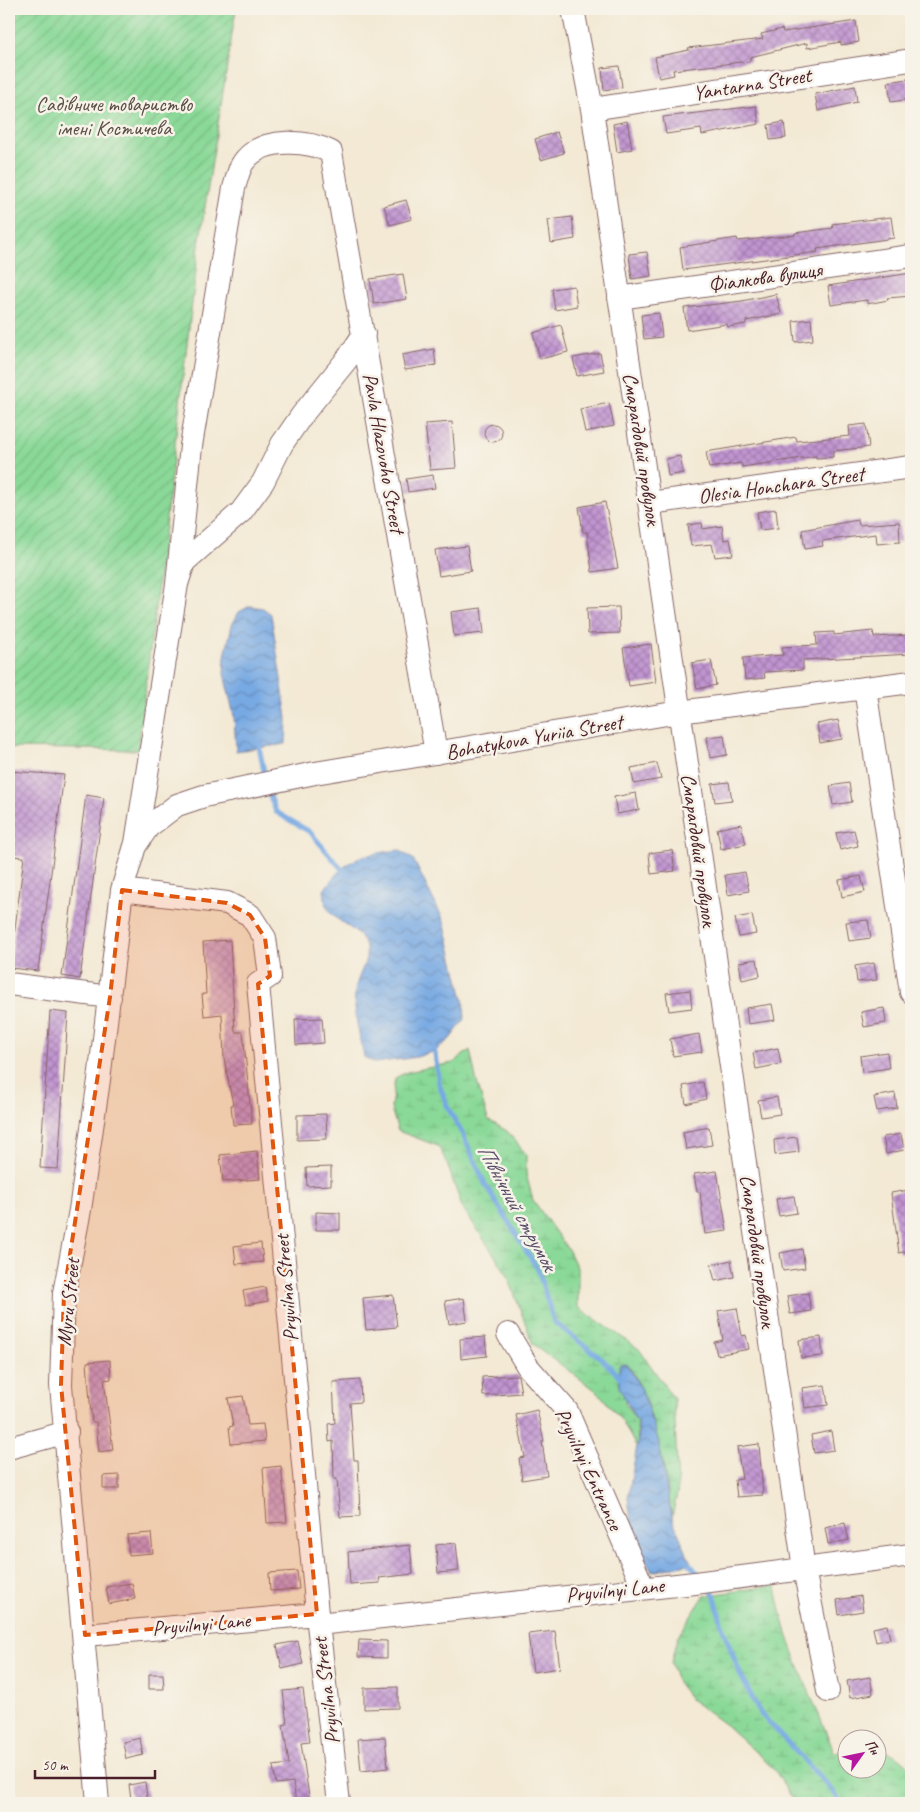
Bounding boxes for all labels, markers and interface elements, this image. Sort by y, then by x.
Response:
street label: Yantarna Street [691,62,815,106]
park label: Садівниче товариство імені Костичева [36,91,194,141]
street label: Фіалкова вулиця [706,256,825,298]
street label: Pavla Hlazovoho Street [357,371,411,538]
street label: Смарагдовий провулок [617,371,667,529]
street label: Olesia Honchara Street [696,460,869,509]
street label: Bohatykova Yuriia Street [444,708,627,765]
street label: Смарагдовий провулок [675,772,723,930]
water label: Північний струмок [471,1139,565,1279]
street label: Смарагдовий провулок [734,1173,782,1331]
street label: Pryvilna Street [268,1231,304,1343]
street label: Myru Street [50,1255,86,1347]
street label: Pryvilnyi Entrance [549,1404,630,1536]
street label: Pryvilnyi Lane [565,1572,667,1608]
street label: Pryvilnyi Lane [151,1607,253,1641]
street label: Pryvilna Street [306,1634,345,1746]
north arrow [838,1730,888,1780]
text: Пн [861,1736,884,1759]
scale bar [35,1747,155,1779]
text: 50 m [42,1756,69,1775]

